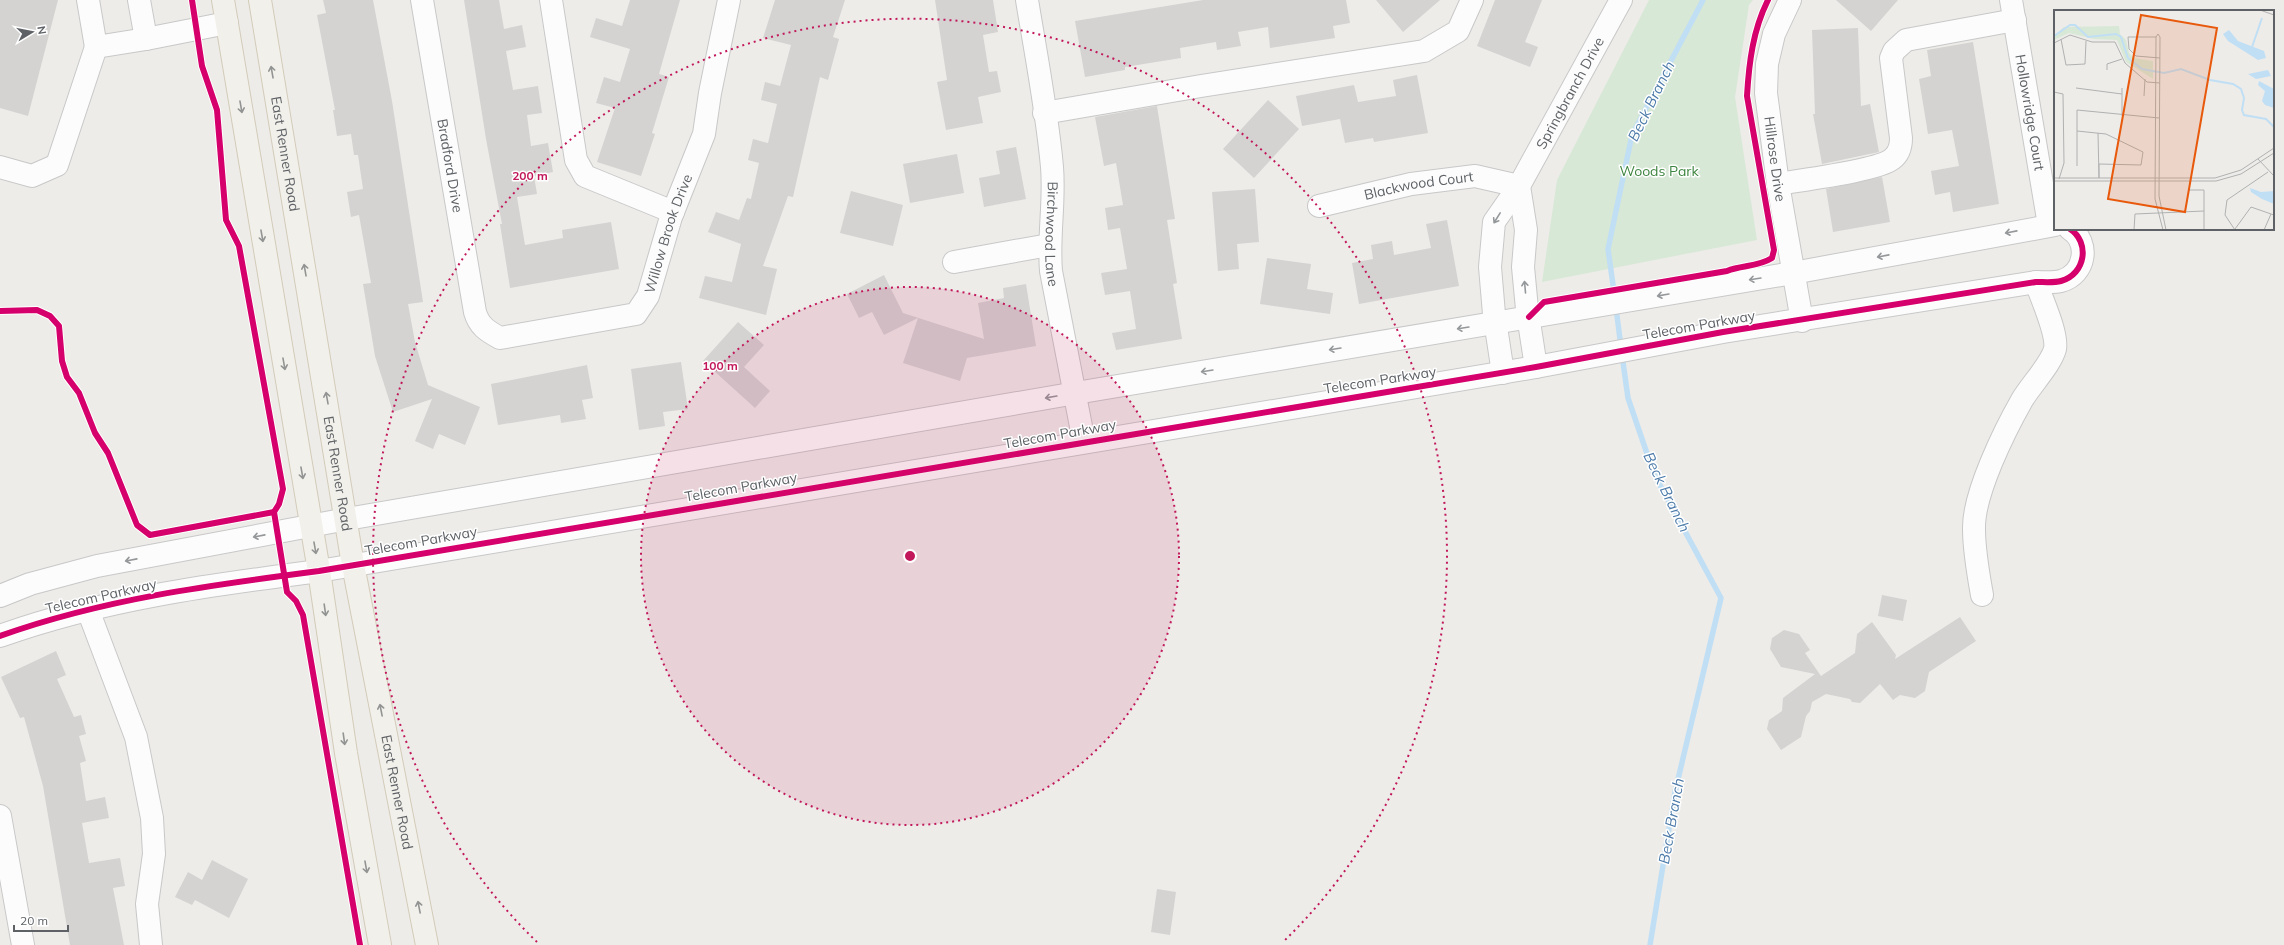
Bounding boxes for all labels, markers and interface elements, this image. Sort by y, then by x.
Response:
inset map [2054,10,2274,230]
north arrow [12,12,52,52]
text: N [34,25,49,36]
street label: Springbranch Drive [1532,34,1608,152]
street label: Hollowridge Court [2011,53,2049,172]
water label: Beck Branch [1623,58,1679,144]
one-way arrow [268,66,276,79]
street label: East Renner Road [267,95,304,213]
one-way arrow [237,101,245,114]
street label: Hillrose Drive [1760,115,1790,203]
street label: Bradford Drive [433,117,467,214]
park label: Woods Park [1619,162,1699,180]
street label: Blackwood Court [1362,167,1475,204]
text: 200 m [512,168,548,183]
street label: Willow Brook Drive [640,171,696,295]
street label: Birchwood Lane [1041,182,1063,288]
one-way arrow [1493,212,1501,223]
one-way arrow [2004,228,2017,236]
one-way arrow [259,229,267,242]
one-way arrow [1877,253,1890,261]
one-way arrow [301,263,309,276]
one-way arrow [1749,276,1762,284]
one-way arrow [1522,281,1529,294]
one-way arrow [1657,291,1670,299]
street label: Telecom Parkway [1641,306,1757,344]
one-way arrow [1457,324,1470,332]
one-way arrow [1329,345,1342,353]
one-way arrow [280,357,288,370]
text: 100 m [702,358,738,373]
street label: Telecom Parkway [1322,362,1438,398]
one-way arrow [1200,367,1213,375]
one-way arrow [322,392,330,405]
one-way arrow [1045,393,1058,401]
street label: East Renner Road [320,415,356,532]
street label: Telecom Parkway [1002,415,1118,453]
water label: Beck Branch [1639,449,1695,535]
one-way arrow [298,466,306,479]
street label: Telecom Parkway [683,468,799,506]
street label: Telecom Parkway [363,522,479,560]
one-way arrow [253,532,266,540]
one-way arrow [311,542,319,555]
centre of rings [903,549,917,563]
one-way arrow [125,556,138,564]
street label: Telecom Parkway [44,574,159,618]
one-way arrow [321,603,329,616]
one-way arrow [377,704,385,717]
one-way arrow [340,732,348,745]
street label: East Renner Road [377,733,417,851]
water label: Beck Branch [1654,776,1688,865]
one-way arrow [363,860,371,873]
one-way arrow [415,901,423,914]
scale bar [14,907,68,933]
text: 20 m [20,913,48,928]

